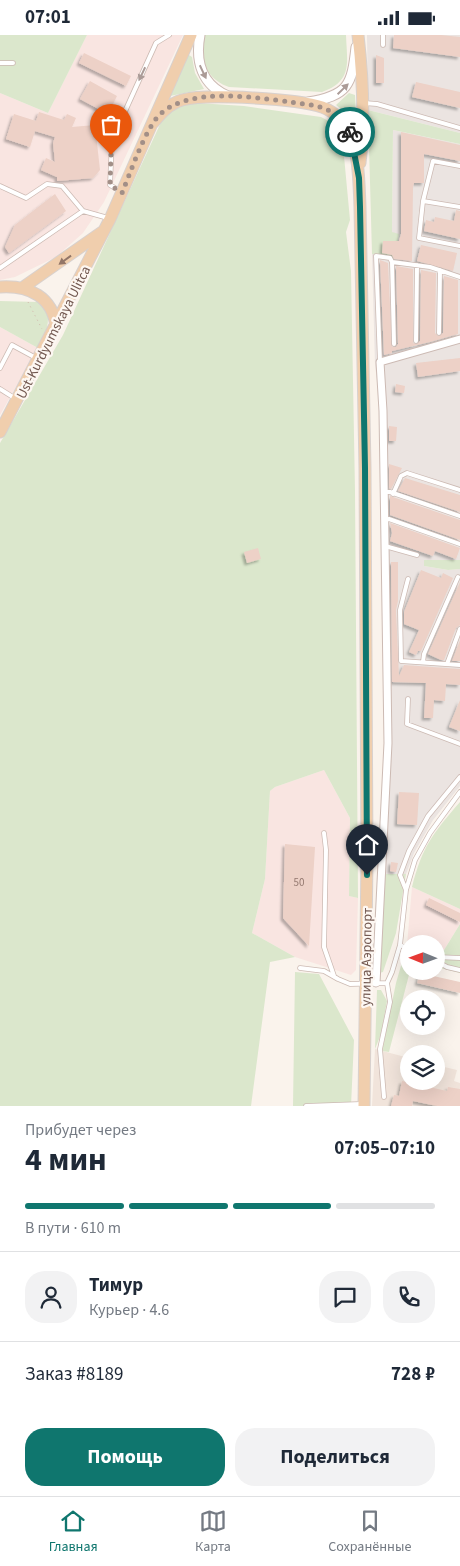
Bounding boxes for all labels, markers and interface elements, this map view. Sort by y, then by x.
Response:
text: 07:01 [25,4,71,31]
one-way arrow [199,65,207,79]
one-way arrow [138,67,146,81]
one-way arrow [336,83,348,95]
pin [90,104,132,155]
courier [325,107,375,157]
icon: bag [97,111,125,139]
icon: bike [336,118,364,146]
one-way arrow [59,254,72,265]
street label: Ust-Kurdyumskaya Ulitca [12,263,96,402]
pin [346,824,388,875]
icon: home [353,831,381,859]
house number: 50 [294,875,304,890]
street label: улица Аэропорт [356,907,378,1006]
north arrow [400,935,445,980]
map controls [400,935,445,1090]
button: locate [400,990,445,1035]
button: layers [400,1045,445,1090]
text: Прибудет через [25,1119,136,1141]
text: 07:05–07:10 [334,1135,435,1162]
text: 4 мин [25,1137,107,1183]
text: В пути · 610 m [25,1217,121,1239]
button: person [25,1271,77,1323]
button: chat [319,1271,371,1323]
button: phone [383,1271,435,1323]
text: Тимур [89,1272,143,1299]
text: Курьер · 4.6 [89,1299,169,1321]
text: Заказ #8189 [25,1361,124,1388]
text: 728 ₽ [391,1361,435,1388]
button: Помощь [25,1428,225,1486]
button: Поделиться [235,1428,435,1486]
tab: Главная [49,1507,98,1557]
tab: Карта [195,1507,231,1557]
tab: Сохранённые [328,1507,411,1557]

